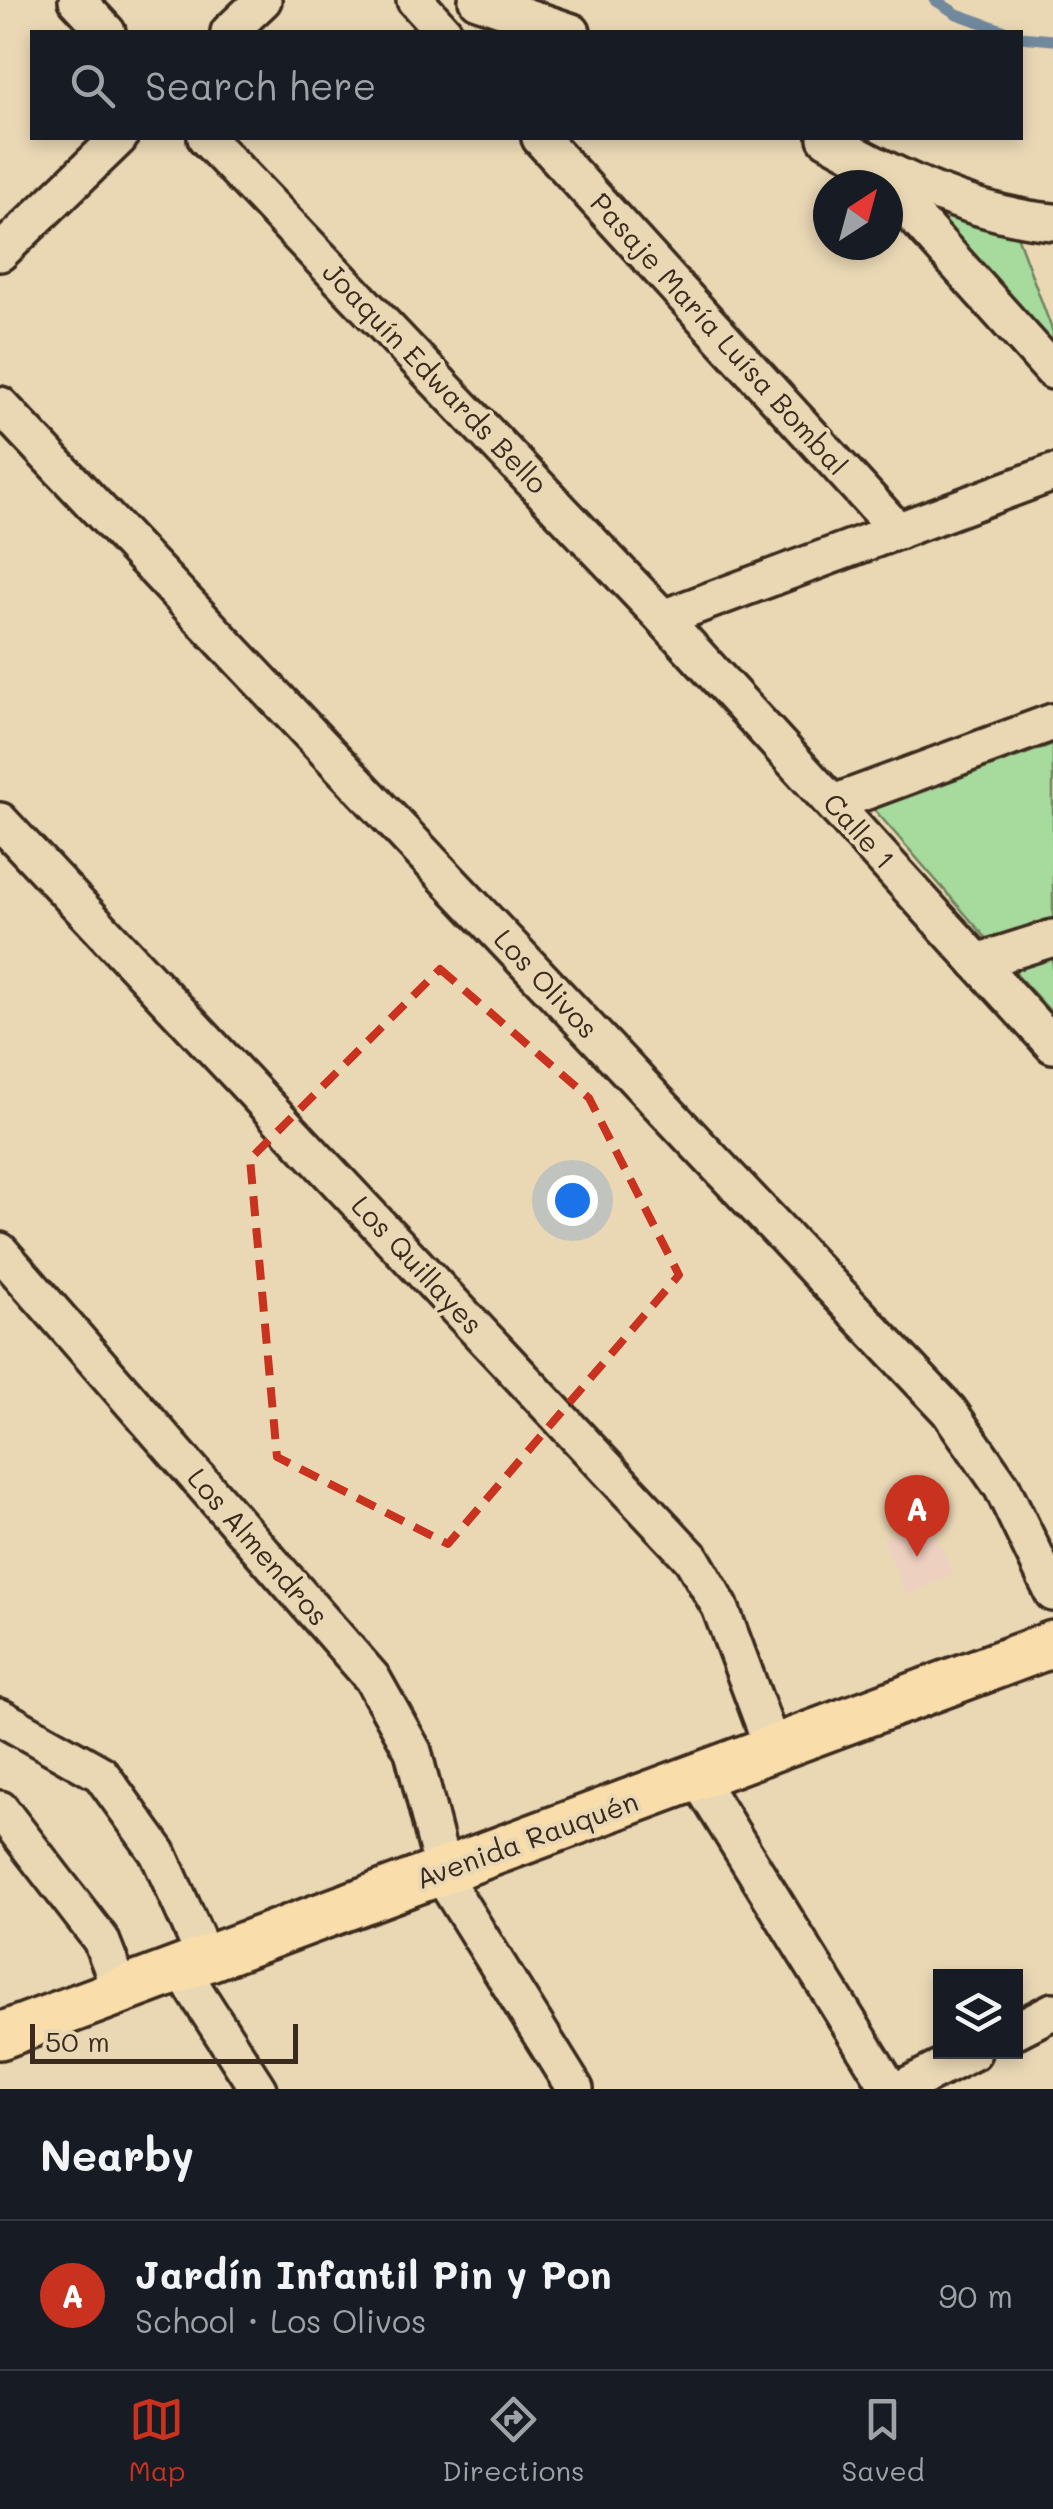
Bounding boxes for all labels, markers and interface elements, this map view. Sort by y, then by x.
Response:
search box [30,30,1023,140]
icon: search [65,58,120,113]
text: Search here [145,60,376,110]
north arrow [813,170,903,260]
street label: Pasaje María Luísa Bombal [583,185,856,482]
street label: Joaquín Edwards Bello [316,254,556,501]
street label: Calle 1 [816,785,903,876]
street label: Los Olivos [487,921,607,1046]
your location [547,1175,598,1226]
street label: Los Quillayes [344,1187,491,1341]
street label: Los Almendros [180,1460,337,1633]
pin: A [884,1474,950,1557]
street label: Avenida Rauquén [411,1782,643,1896]
map controls [933,1969,1023,2059]
button: layers [933,1969,1023,2059]
scale bar [30,2019,298,2064]
text: 50 m [45,2023,110,2059]
text: Nearby [40,2127,194,2182]
text: Jardín Infantil Pin y Pon [135,2249,612,2299]
text: A [61,2274,84,2316]
text: 90 m [939,2274,1013,2316]
text: School · Los Olivos [135,2299,427,2341]
tab: Map [128,2392,185,2488]
tab: Directions [442,2392,585,2488]
tab: Saved [841,2392,925,2488]

